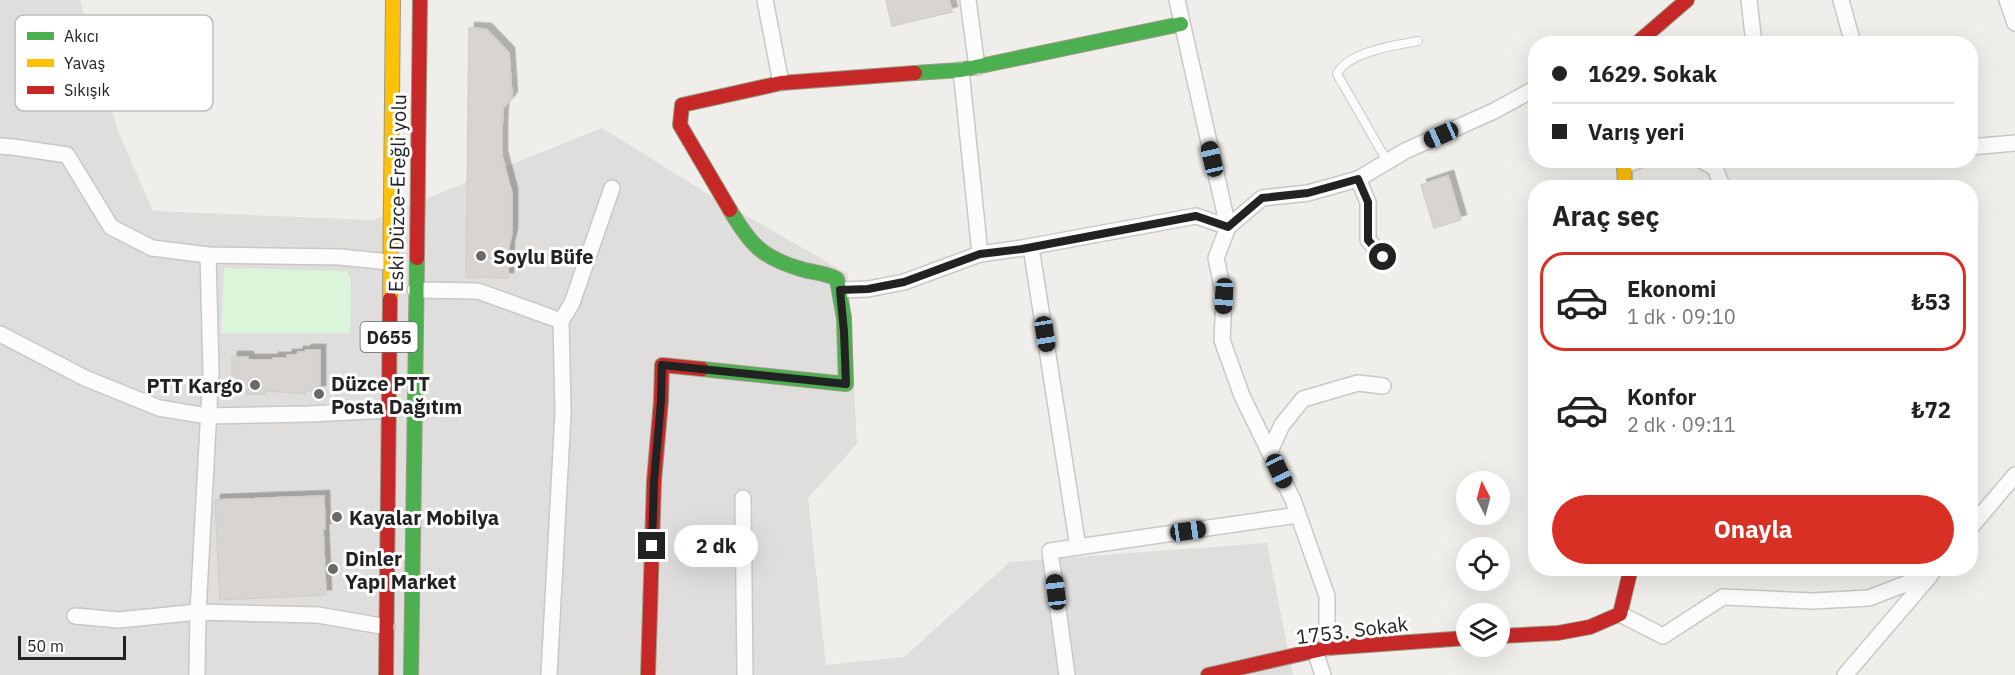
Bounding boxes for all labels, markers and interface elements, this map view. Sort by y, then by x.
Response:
legend [15,15,213,111]
text: Akıcı [64,26,99,46]
text: Yavaş [64,53,105,73]
text: 1629. Sokak [1588,59,1717,88]
text: Sıkışık [64,80,111,100]
street label: Eski Düzce-Ereğli yolu [382,94,412,292]
text: Varış yeri [1588,117,1685,146]
car [1421,119,1461,151]
car [1199,139,1225,179]
text: Araç seç [1552,198,1659,233]
place label: Soylu Büfe [493,243,594,270]
route start [1369,243,1396,270]
marker: Soylu Büfe [474,249,488,263]
text: Ekonomi [1627,274,1716,303]
icon: car [1555,275,1609,329]
car [1214,278,1234,314]
text: ₺53 [1911,287,1951,316]
text: 1 dk · 09:10 [1627,303,1736,330]
car [1033,315,1057,353]
road number: D655 [360,322,418,352]
place label: Düzce PTT Posta Dağıtım [331,370,462,420]
place label: PTT Kargo [146,372,243,399]
marker: PTT Kargo [248,378,262,392]
text: Konfor [1627,382,1696,411]
icon: car [1555,383,1609,437]
marker: Düzce PTT Posta Dağıtım [312,387,326,401]
text: ₺72 [1911,395,1951,424]
text: 2 dk · 09:11 [1627,411,1736,438]
car [1263,451,1295,491]
north arrow [1456,471,1510,525]
map controls [1456,471,1510,657]
button: Onayla [1552,495,1954,564]
place label: Kayalar Mobilya [349,504,499,531]
marker: Kayalar Mobilya [330,510,344,524]
car [1169,520,1207,542]
callout: 2 dk [673,525,757,567]
route end [638,532,665,559]
text: 2 dk [696,532,736,559]
button: locate [1456,537,1510,591]
place label: Dinler Yapı Market [345,545,456,595]
marker: Dinler Yapı Market [326,562,340,576]
car [1045,573,1067,611]
button: layers [1456,603,1510,657]
street label: 1753. Sokak [1294,610,1410,650]
scale bar [18,633,126,660]
text: 50 m [27,636,64,656]

